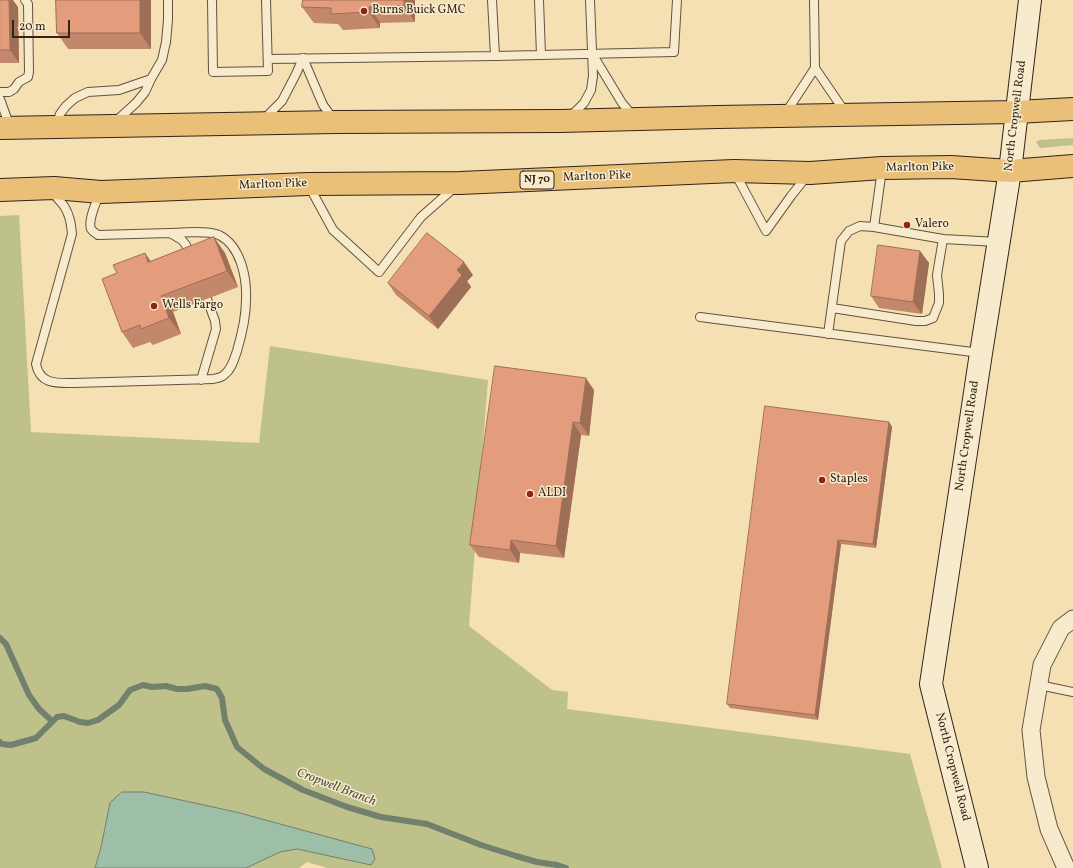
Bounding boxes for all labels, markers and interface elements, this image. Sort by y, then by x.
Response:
place label: Burns Buick GMC [372,4,466,18]
marker: Burns Buick GMC [359,6,369,16]
scale bar [14,12,72,38]
text: 20 m [19,19,46,35]
street label: North Cropwell Road [1002,60,1030,172]
street label: Marlton Pike [886,160,954,176]
street label: Marlton Pike [563,169,631,185]
road number: NJ 70 [520,171,554,189]
street label: Marlton Pike [239,177,307,193]
place label: Valero [915,218,949,232]
marker: Valero [902,220,912,230]
place label: Wells Fargo [162,299,223,313]
marker: Wells Fargo [149,301,159,311]
street label: North Cropwell Road [953,380,983,492]
place label: Staples [830,473,868,487]
marker: Staples [817,475,827,485]
place label: ALDI [538,487,566,501]
marker: ALDI [525,489,535,499]
street label: North Cropwell Road [932,711,972,823]
water label: Cropwell Branch [294,766,378,810]

